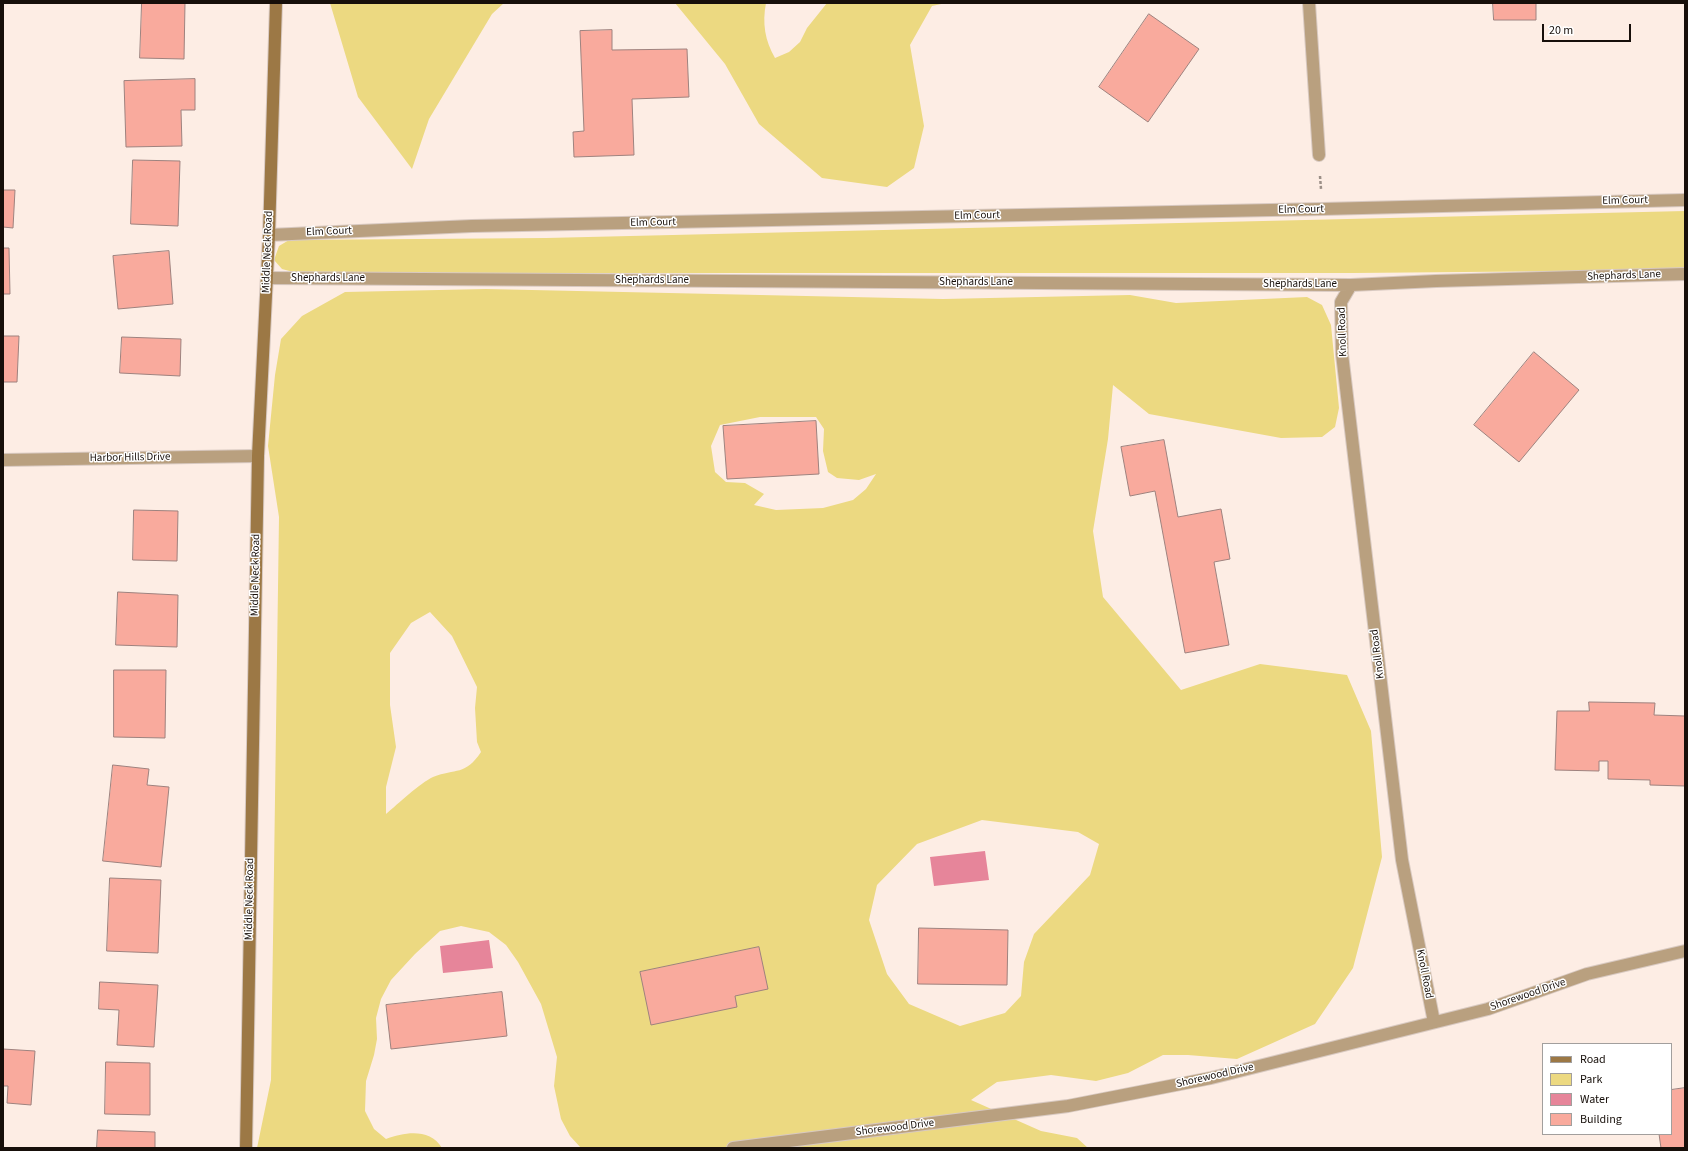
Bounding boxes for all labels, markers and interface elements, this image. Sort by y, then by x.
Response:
scale bar [1544,16,1633,42]
text: 20 m [1549,22,1573,39]
street label: Elm Court [1602,194,1648,208]
street label: Elm Court [1278,203,1324,217]
street label: Elm Court [954,209,1000,223]
street label: Middle Neck Road [260,211,276,293]
street label: Elm Court [630,216,676,230]
street label: Elm Court [306,225,352,239]
street label: Shephards Lane [1587,268,1661,284]
street label: Shephards Lane [291,272,365,286]
street label: Shephards Lane [615,274,689,288]
street label: Shephards Lane [939,276,1013,290]
street label: Shephards Lane [1263,278,1337,292]
street label: Knoll Road [1336,307,1350,357]
street label: Harbor Hills Drive [90,451,170,465]
street label: Middle Neck Road [249,534,263,616]
street label: Knoll Road [1368,628,1388,680]
street label: Middle Neck Road [243,858,257,940]
street label: Knoll Road [1413,948,1435,1000]
street label: Shorewood Drive [1489,976,1567,1014]
legend [1542,1043,1672,1135]
text: Road [1580,1051,1606,1068]
street label: Shorewood Drive [1175,1061,1255,1091]
text: Park [1580,1071,1602,1088]
text: Water [1580,1091,1609,1108]
text: Building [1580,1111,1622,1128]
street label: Shorewood Drive [855,1117,935,1139]

